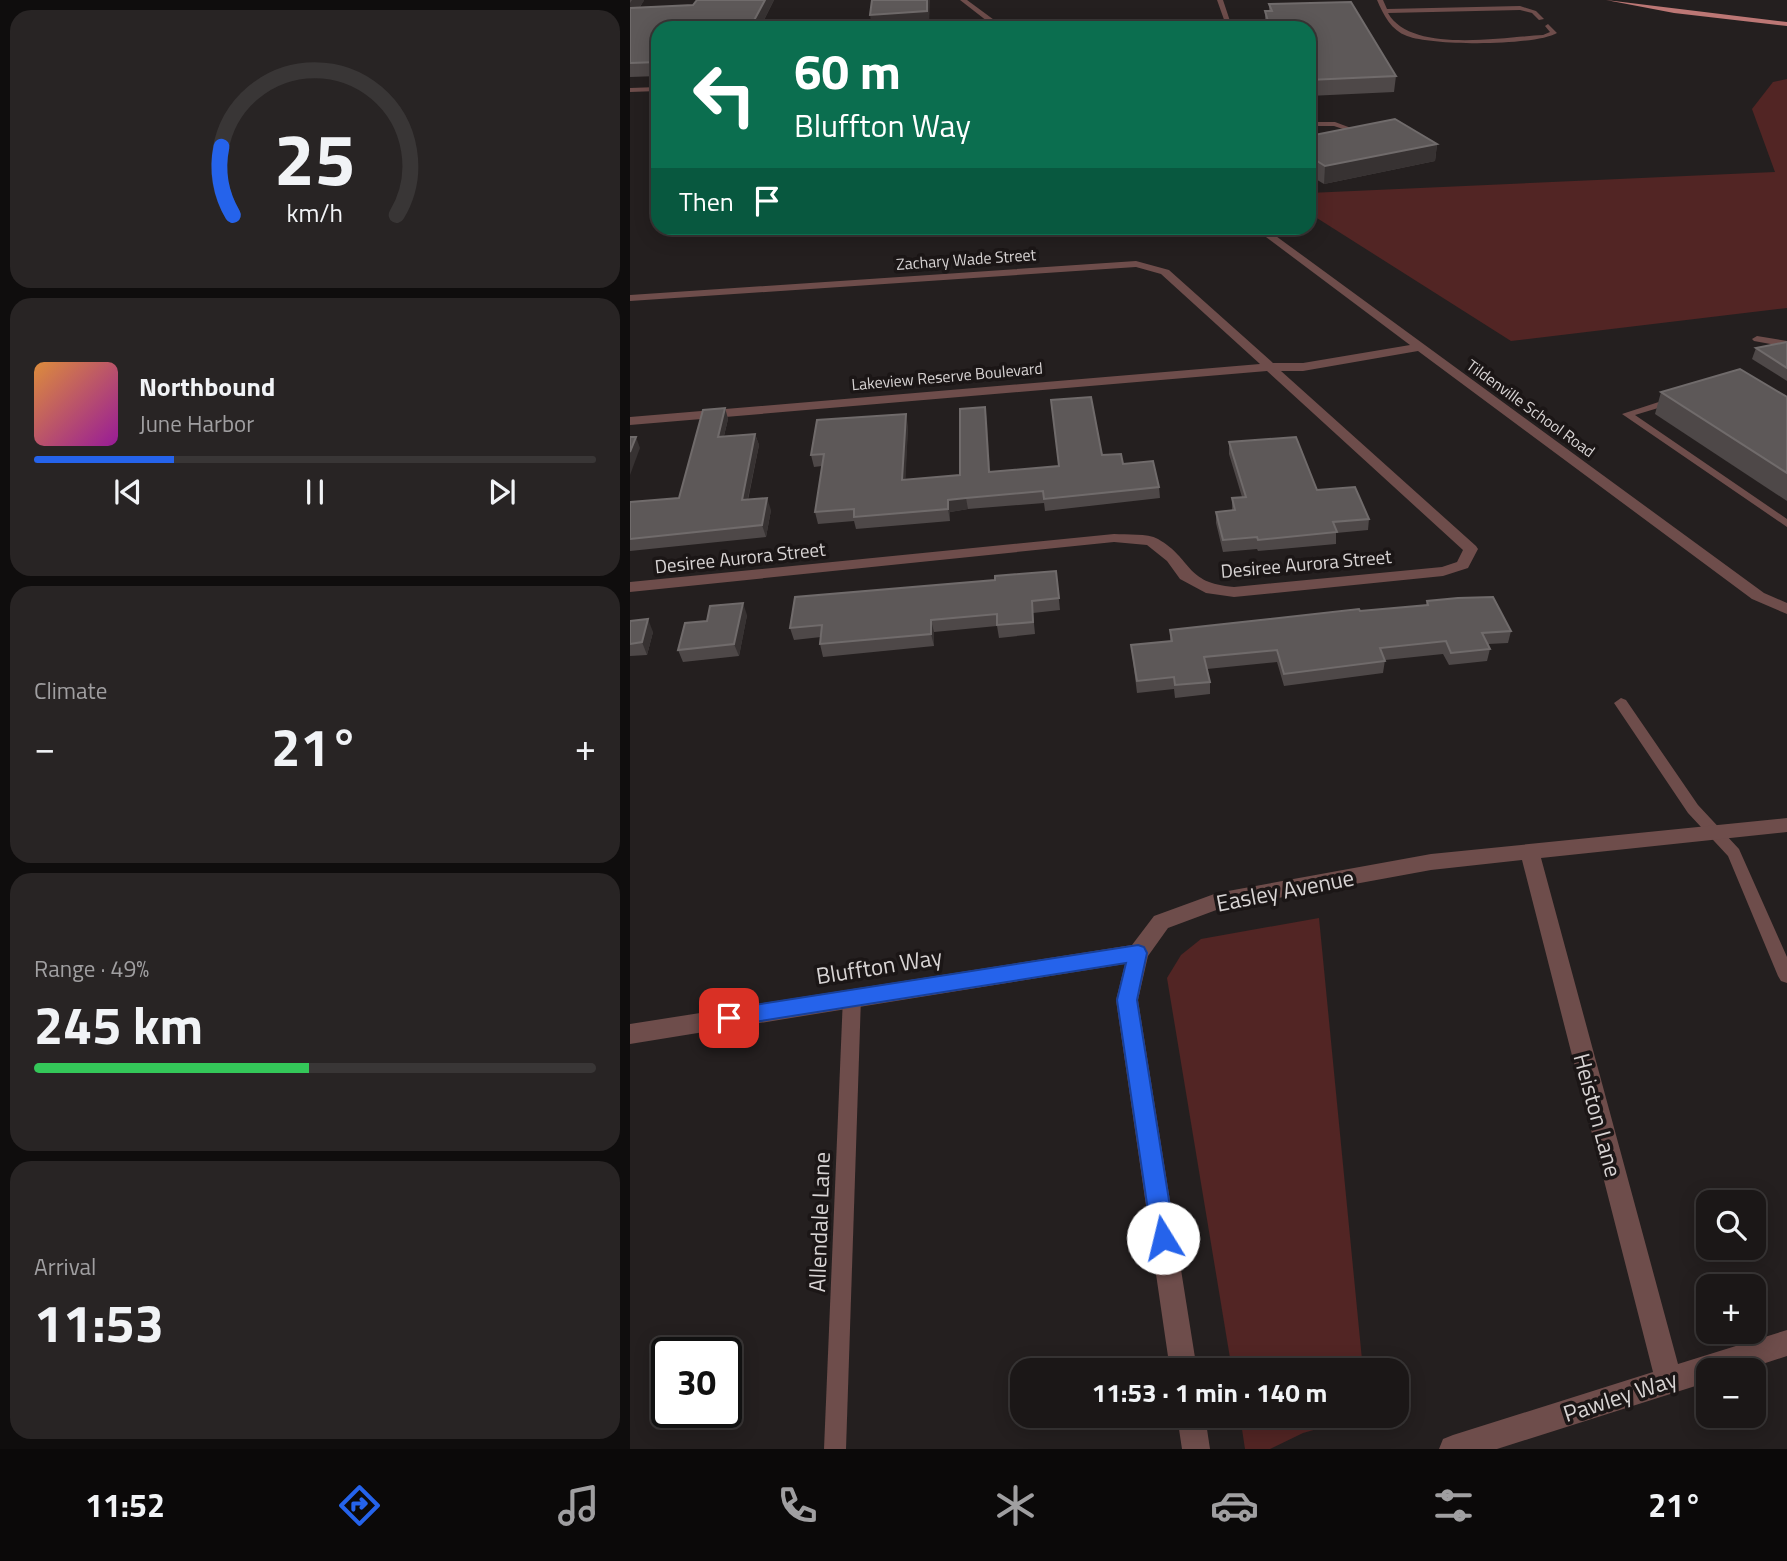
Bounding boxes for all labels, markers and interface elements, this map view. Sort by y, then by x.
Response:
text: 60 m [794,33,901,108]
icon: left [679,49,770,140]
text: Bluffton Way [794,101,971,149]
text: 25 [274,103,356,213]
text: Then [679,182,734,221]
icon: arrive [748,182,786,220]
text: km/h [287,194,343,232]
street label: Zachary Wade Street [895,242,1037,276]
street label: Tildenville School Road [1462,353,1600,463]
street label: Lakeview Reserve Boulevard [850,356,1044,396]
text: Northbound [139,367,275,406]
text: June Harbor [139,406,254,441]
icon: previous [109,473,147,511]
icon: pause [296,473,334,511]
icon: next [483,473,521,511]
street label: Desiree Aurora Street [653,534,827,580]
street label: Desiree Aurora Street [1219,541,1393,585]
text: Climate [34,673,107,708]
text: 21° [271,707,359,786]
text: − [34,718,55,776]
text: + [575,718,596,776]
street label: Easley Avenue [1213,859,1357,921]
street label: Bluffton Way [813,939,945,993]
text: Range · 49% [34,951,149,986]
text: 245 km [34,985,203,1064]
pin [699,988,759,1048]
icon: arrive [710,999,748,1037]
street label: Heiston Lane [1565,1049,1631,1181]
street label: Allendale Lane [799,1151,839,1293]
map controls [1696,1190,1766,1428]
button: search [1696,1190,1766,1260]
position arrow [1126,1201,1200,1275]
text: Arrival [34,1249,96,1284]
button: + [1696,1274,1766,1344]
text: 11:53 [34,1283,164,1362]
speed limit sign: 30 [651,1337,742,1428]
button: − [1696,1358,1766,1428]
street label: Pawley Way [1558,1361,1682,1431]
text: 11:53 · 1 min · 140 m [1092,1373,1327,1412]
text: 11:52 [85,1481,165,1529]
icon: directions [335,1481,384,1530]
icon: music [554,1481,603,1530]
icon: phone [773,1481,822,1530]
icon: climate [991,1481,1040,1530]
icon: car [1210,1481,1259,1530]
icon: filters [1429,1481,1478,1530]
text: 21° [1648,1481,1702,1529]

